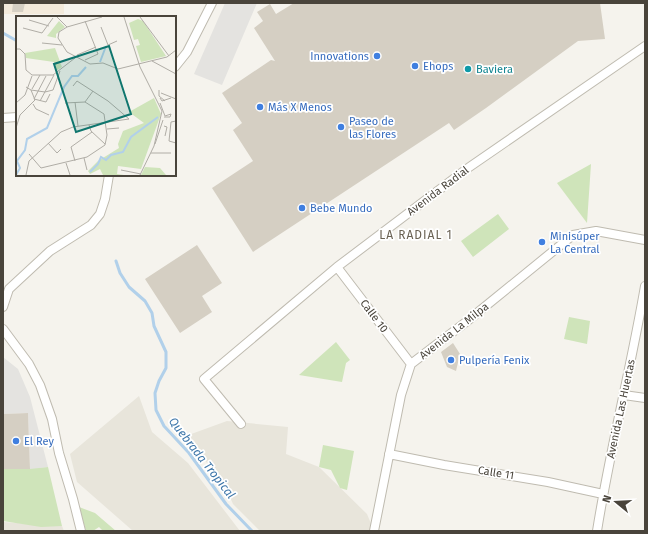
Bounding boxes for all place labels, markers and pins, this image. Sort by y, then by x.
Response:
place label: Innovations [310,50,369,63]
marker: Innovations [372,51,382,61]
place label: Ehops [423,60,453,73]
marker: Ehops [410,61,420,71]
place label: Baviera [476,63,513,76]
marker: Baviera [463,64,473,74]
place label: Más X Menos [268,101,332,114]
marker: Más X Menos [255,102,265,112]
place label: Paseo de las Flores [349,115,396,141]
marker: Paseo de las Flores [336,122,346,132]
place label: Bebe Mundo [310,202,373,215]
marker: Bebe Mundo [297,203,307,213]
place label: Minisúper La Central [550,230,600,256]
marker: Minisúper La Central [537,237,547,247]
place label: Pulpería Fenix [459,354,530,367]
marker: Pulpería Fenix [446,355,456,365]
place label: El Rey [24,435,54,448]
marker: El Rey [11,436,21,446]

